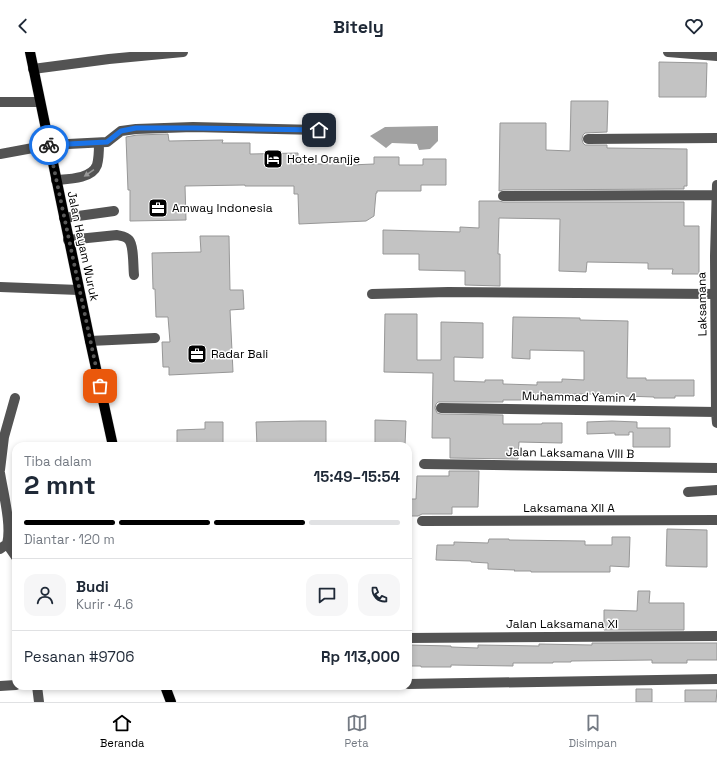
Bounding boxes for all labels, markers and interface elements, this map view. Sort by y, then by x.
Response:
icon: back [12,15,34,37]
text: Bitely [333,15,384,38]
icon: heart [683,15,705,37]
pin [302,113,336,147]
icon: home [308,119,330,141]
courier [29,125,69,165]
icon: bike [38,134,60,156]
hotel icon: Hotel Oranjje [262,148,284,170]
place label: Hotel Oranjje [287,151,360,167]
one-way arrow [83,169,94,177]
street label: Jalan Hayam Wuruk [63,189,103,303]
office icon: Amway Indonesia [147,197,169,219]
place label: Amway Indonesia [172,200,273,216]
street label: Laksamana [693,272,711,336]
office icon: Radar Bali [186,343,208,365]
place label: Radar Bali [211,346,268,362]
pin [83,369,117,403]
icon: bag [89,375,111,397]
street label: Muhammad Yamin 4 [522,388,637,406]
street label: Jalan Laksamana VIII B [506,444,634,462]
text: Tiba dalam [24,453,92,470]
text: 15:49–15:54 [313,467,400,486]
text: 2 mnt [24,468,96,502]
street label: Laksamana XII A [523,500,615,516]
text: Diantar · 120 m [24,531,115,548]
button: person [24,574,66,616]
button: chat [306,574,348,616]
button: phone [358,574,400,616]
text: Budi [76,577,109,596]
text: Kurir · 4.6 [76,596,133,613]
street label: Jalan Laksamana XI [506,616,618,632]
text: Pesanan #9706 [24,647,134,666]
text: Rp 113,000 [321,647,400,666]
tab: Beranda [100,712,144,750]
tab: Peta [345,712,369,750]
tab: Disimpan [569,712,617,750]

